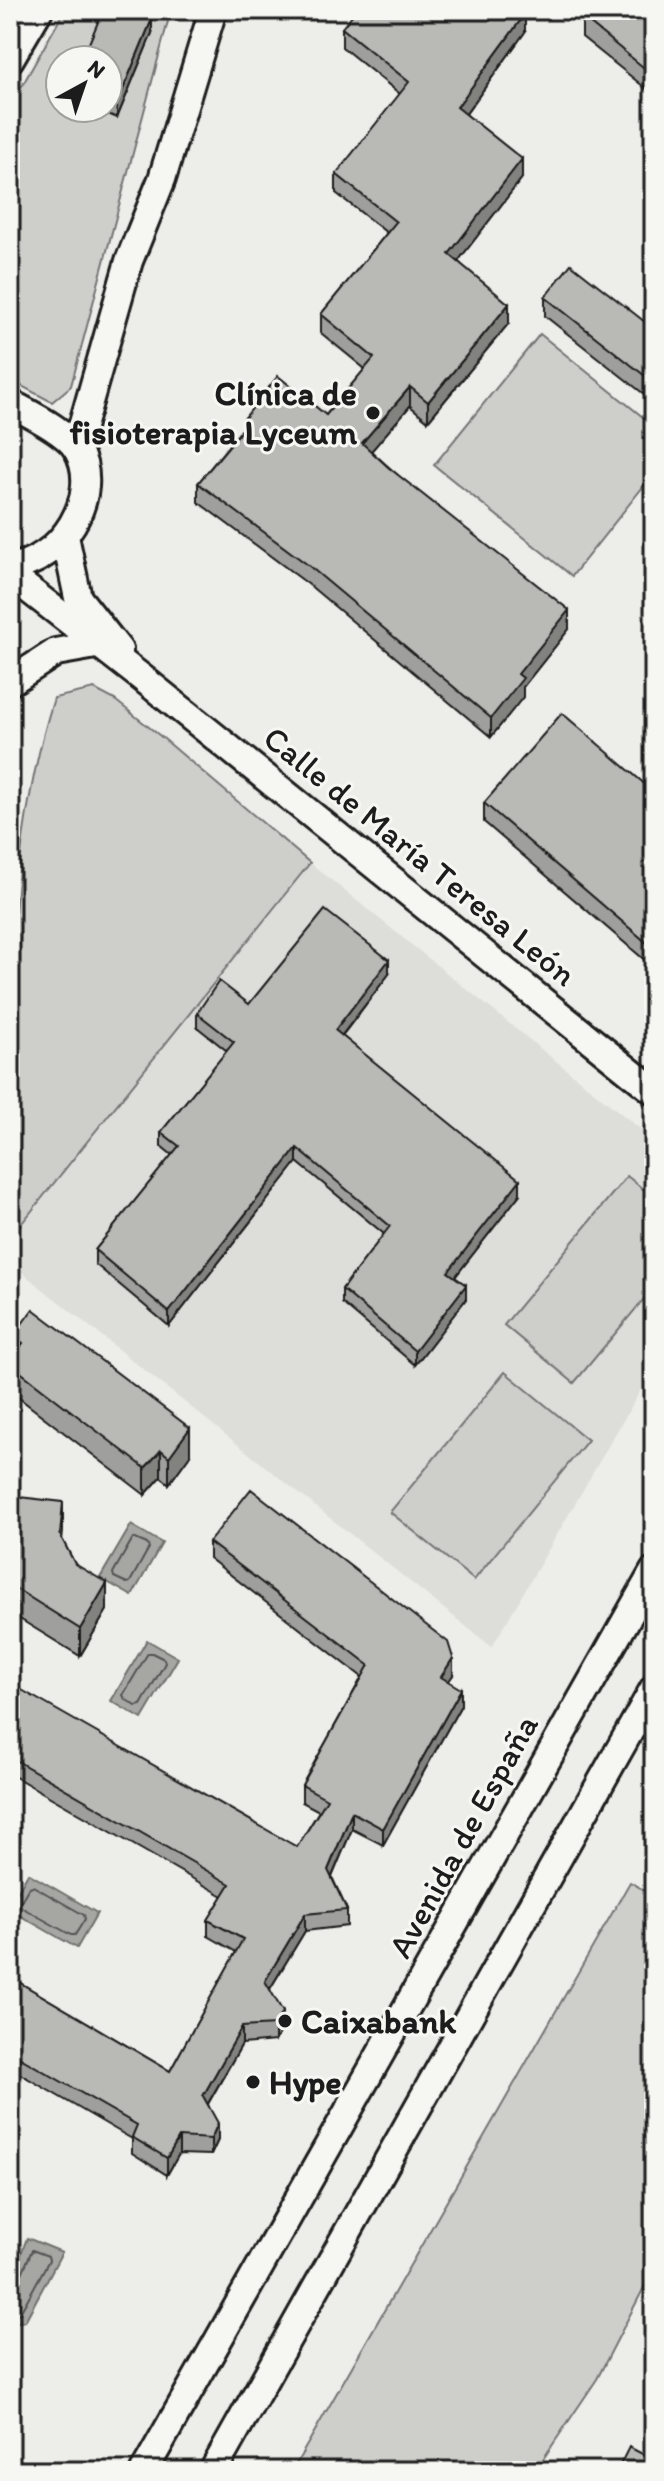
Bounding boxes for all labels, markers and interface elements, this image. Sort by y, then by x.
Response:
north arrow [44,44,124,124]
text: N [82,54,111,84]
place label: Clínica de fisioterapia Lyceum [70,373,357,453]
marker: Clínica de fisioterapia Lyceum [364,404,382,422]
street label: Calle de María Teresa León [255,717,585,995]
street label: Avenida de España [379,1707,547,1965]
place label: Caixabank [301,2001,456,2042]
marker: Caixabank [276,2012,294,2030]
place label: Hype [269,2062,341,2103]
marker: Hype [244,2073,262,2091]

